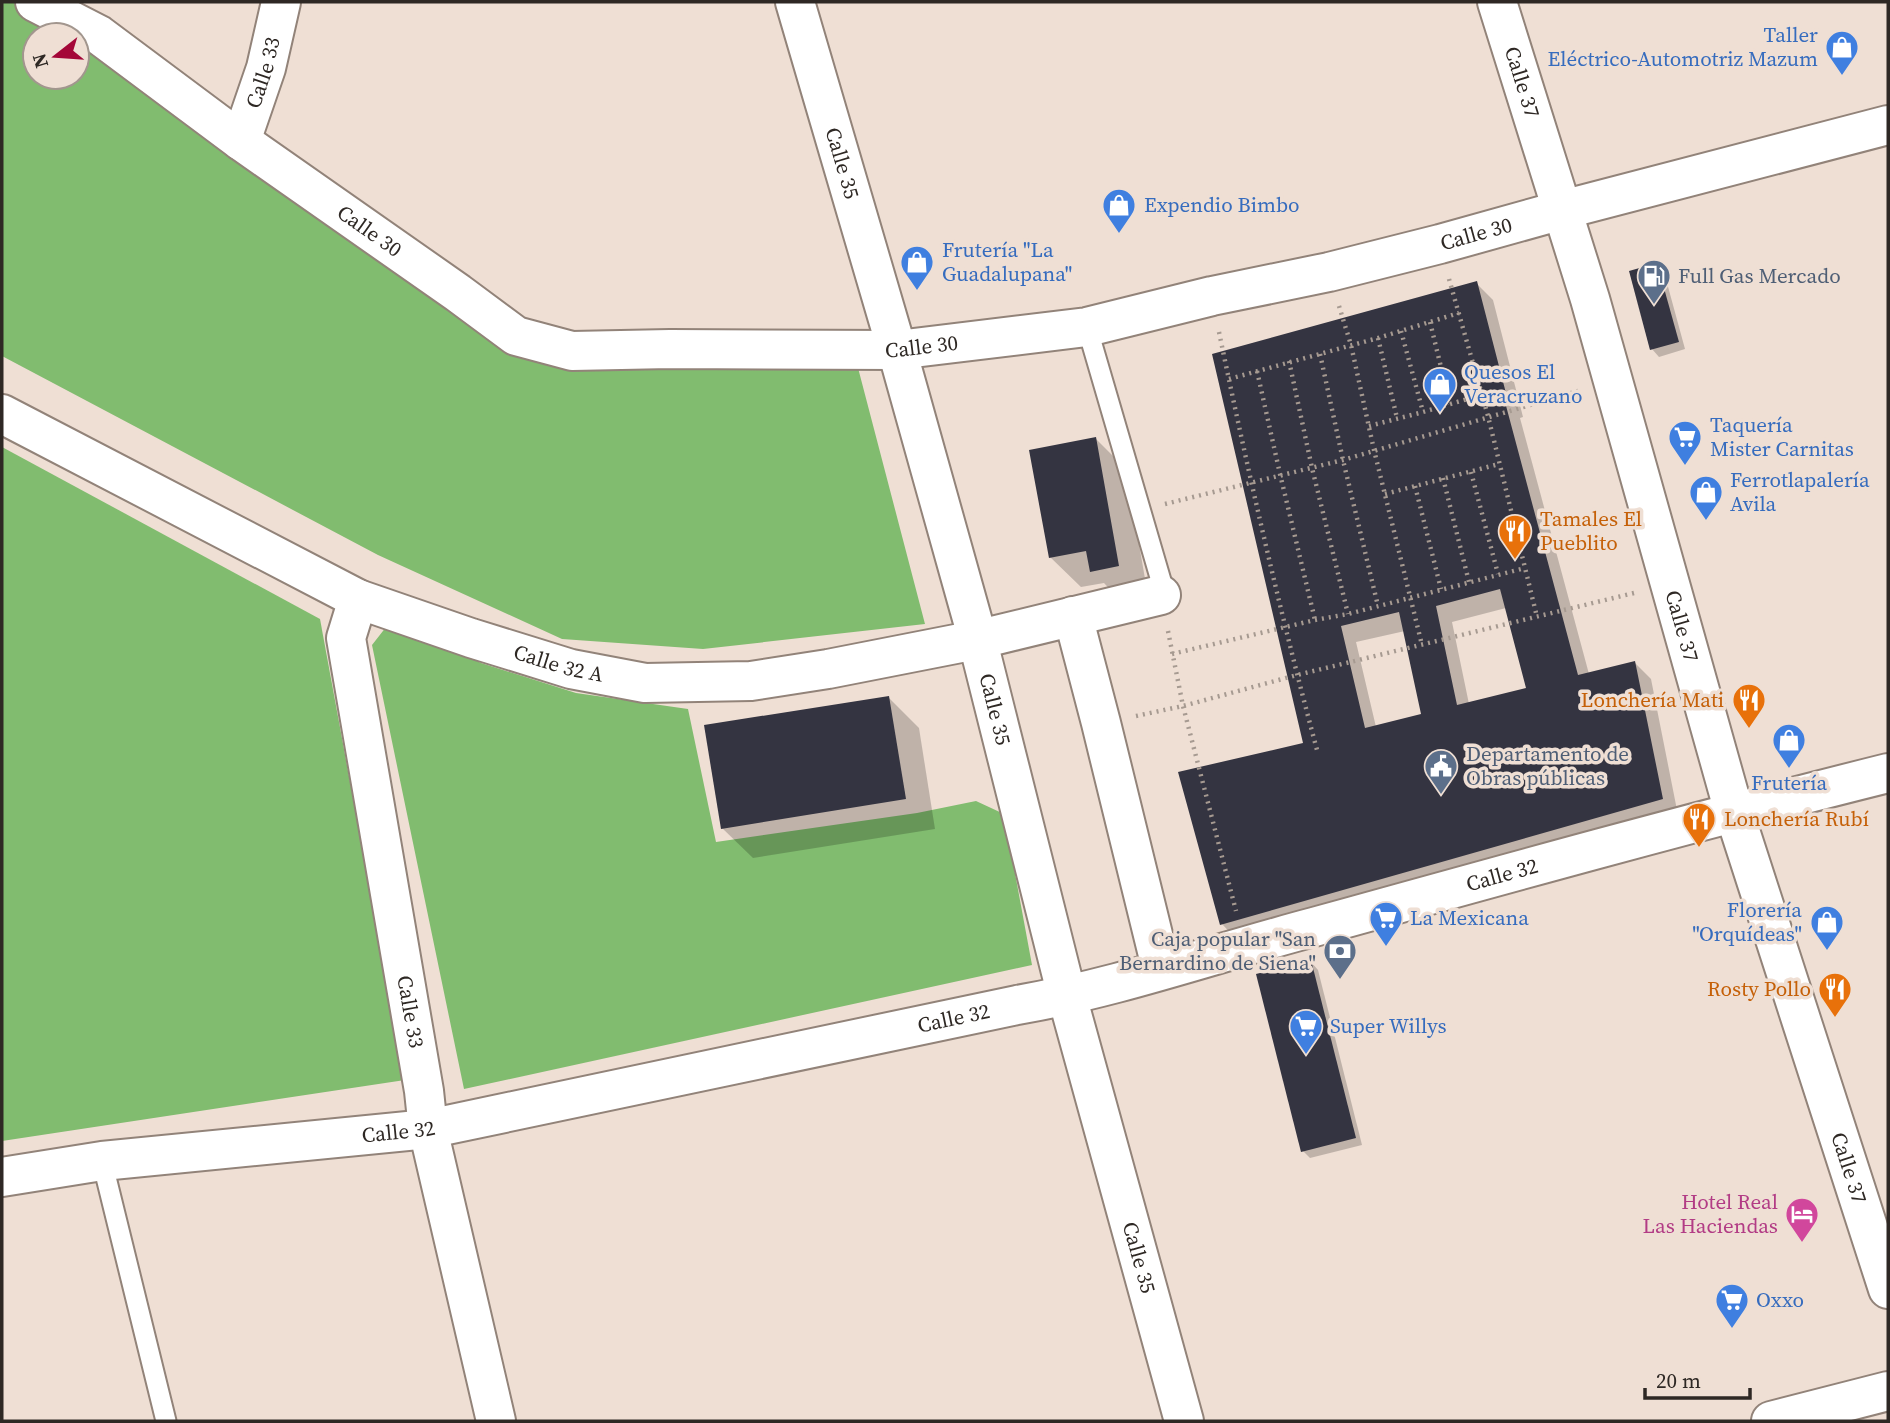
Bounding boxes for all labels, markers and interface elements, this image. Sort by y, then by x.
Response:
place label: Taller Eléctrico-Automotriz Mazum [1548,20,1818,73]
north arrow [21,21,91,91]
shop icon: Taller Eléctrico-Automotriz Mazum [1823,28,1861,77]
street label: Calle 33 [238,34,287,112]
street label: Calle 37 [1498,43,1547,121]
text: N [25,50,54,71]
street label: Calle 35 [819,124,867,202]
shop icon: Expendio Bimbo [1100,186,1138,235]
place label: Expendio Bimbo [1144,190,1300,219]
street label: Calle 30 [331,198,408,263]
street label: Calle 30 [1437,210,1515,257]
place label: Frutería "La Guadalupana" [942,235,1072,288]
shop icon: Frutería "La Guadalupana" [898,243,936,292]
fuel station icon: Full Gas Mercado [1635,257,1673,306]
place label: Full Gas Mercado [1678,261,1841,290]
street label: Calle 30 [885,328,959,364]
place label: Quesos El Veracruzano [1464,357,1583,410]
shop icon: Quesos El Veracruzano [1421,365,1459,414]
place label: Taquería Mister Carnitas [1710,410,1854,463]
supermarket icon: Taquería Mister Carnitas [1666,418,1704,467]
place label: Ferrotlapalería Avila [1730,465,1870,518]
shop icon: Ferrotlapalería Avila [1687,473,1725,522]
place label: Tamales El Pueblito [1540,504,1642,557]
restaurant icon: Tamales El Pueblito [1496,512,1534,561]
street label: Calle 37 [1658,587,1706,665]
street label: Calle 32 A [510,637,606,689]
street label: Calle 35 [972,670,1018,748]
restaurant icon: Lonchería Mati [1730,681,1768,730]
place label: Lonchería Mati [1581,685,1724,714]
shop icon: Frutería [1770,721,1808,770]
place label: Departamento de Obras públicas [1466,739,1629,792]
public building icon: Departamento de Obras públicas [1422,747,1460,796]
place label: Frutería [1751,768,1827,797]
restaurant icon: Lonchería Rubí [1680,800,1718,849]
place label: Lonchería Rubí [1724,804,1869,833]
street label: Calle 32 [1463,851,1541,898]
place label: Florería "Orquídeas" [1692,895,1802,948]
supermarket icon: La Mexicana [1367,899,1405,948]
place label: La Mexicana [1410,903,1529,932]
shop icon: Florería "Orquídeas" [1808,903,1846,952]
place label: Caja popular "San Bernardino de Siena" [1119,924,1316,977]
bank icon: Caja popular "San Bernardino de Siena" [1321,932,1359,981]
restaurant icon: Rosty Pollo [1816,970,1854,1019]
street label: Calle 33 [390,973,431,1050]
place label: Rosty Pollo [1707,974,1811,1003]
street label: Calle 32 [915,996,992,1040]
supermarket icon: Super Willys [1287,1007,1325,1056]
place label: Super Willys [1330,1011,1447,1040]
street label: Calle 32 [360,1113,437,1149]
street label: Calle 37 [1824,1128,1874,1207]
place label: Hotel Real Las Haciendas [1643,1187,1778,1240]
hotel icon: Hotel Real Las Haciendas [1783,1195,1821,1244]
street label: Calle 35 [1116,1218,1163,1297]
supermarket icon: Oxxo [1713,1281,1751,1330]
place label: Oxxo [1756,1285,1804,1314]
scale bar [1645,1356,1750,1400]
text: 20 m [1656,1366,1701,1395]

